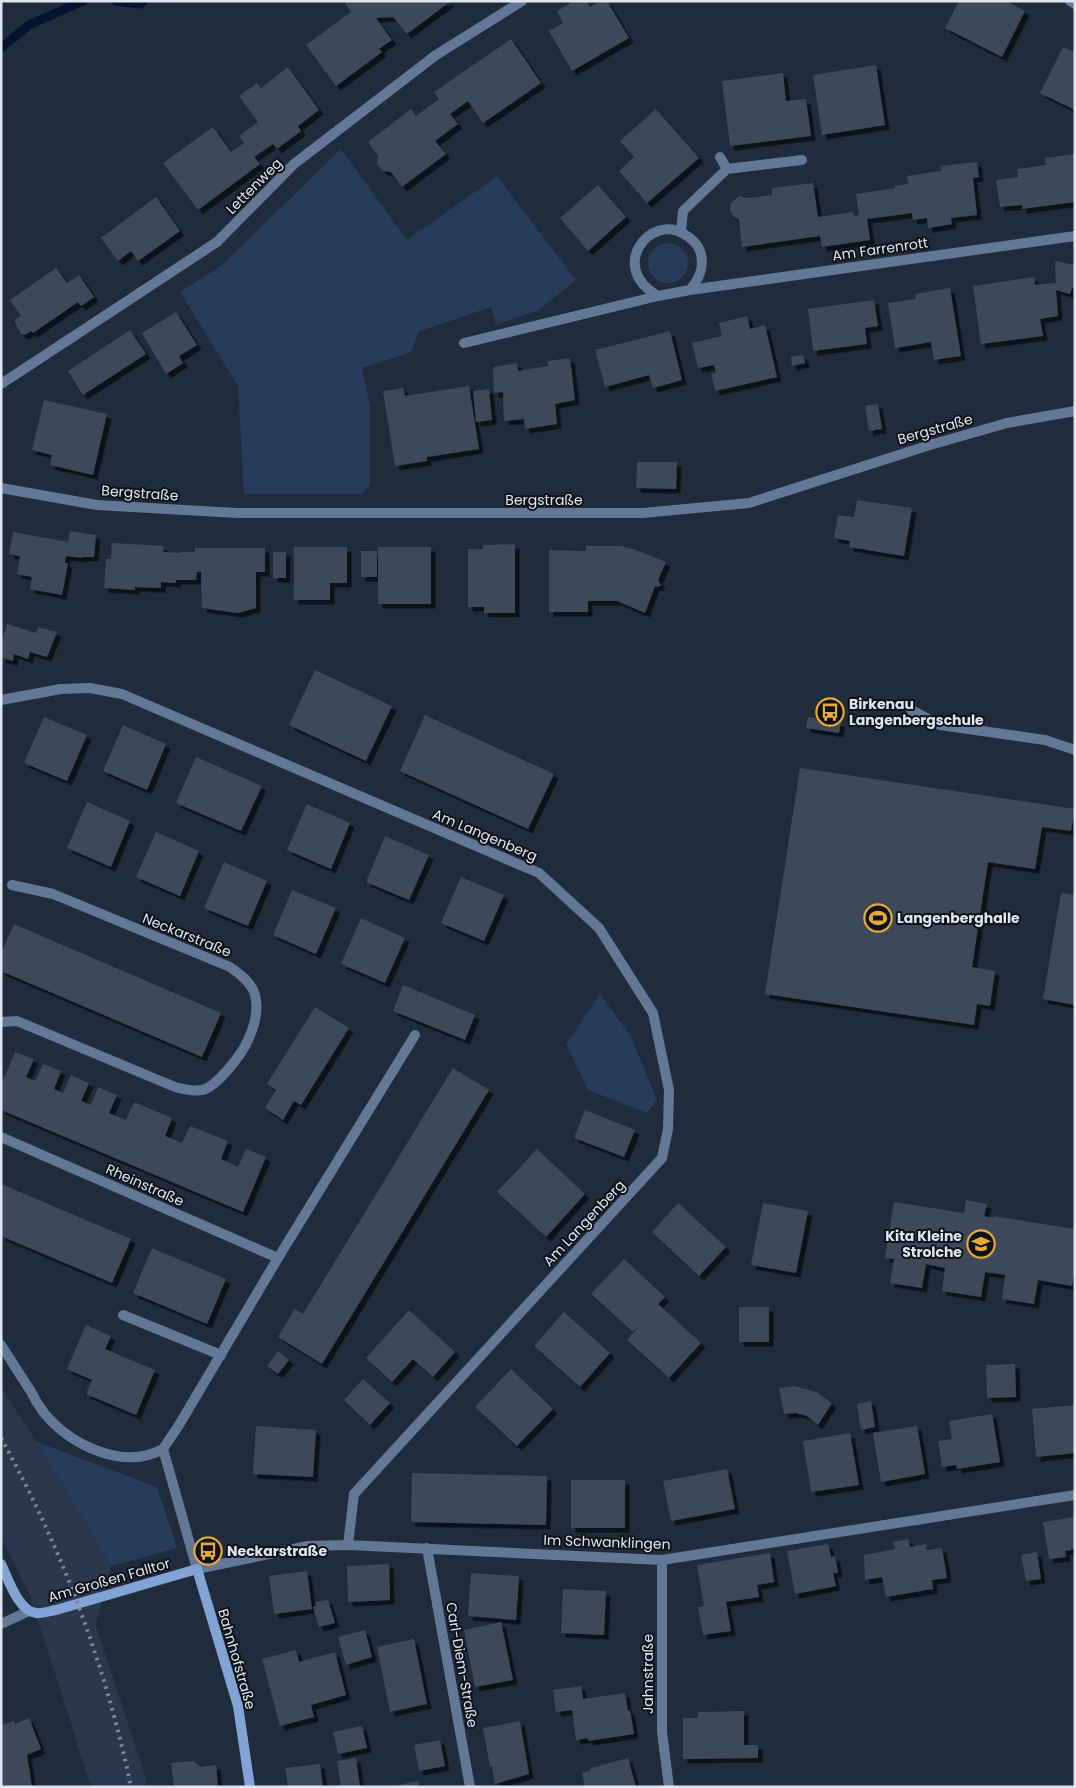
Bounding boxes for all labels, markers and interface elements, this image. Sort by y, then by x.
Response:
street label: Lettenweg [221,153,287,219]
street label: Am Farrenrott [831,232,929,266]
street label: Bergstraße [895,409,975,449]
street label: Bergstraße [101,480,180,506]
street label: Bergstraße [505,490,583,510]
place label: Birkenau Langenbergschule [849,694,984,730]
bus stop icon: Birkenau Langenbergschule [815,697,845,727]
street label: Am Langenberg [430,804,540,866]
sports icon: Langenberghalle [863,903,893,933]
street label: Neckarstraße [140,908,235,962]
place label: Langenberghalle [897,908,1020,928]
street label: Rheinstraße [103,1159,188,1211]
street label: Am Langenberg [538,1175,630,1271]
place label: Kita Kleine Strolche [885,1226,962,1262]
school or university icon: Kita Kleine Strolche [966,1229,996,1259]
street label: Im Schwanklingen [543,1530,671,1554]
bus stop icon: Neckarstraße [193,1536,223,1566]
place label: Neckarstraße [227,1541,327,1561]
street label: Am Großen Falltor [46,1553,172,1607]
street label: Carl-Diem-Straße [441,1601,483,1730]
street label: Bahnhofstraße [213,1606,261,1712]
street label: Jahnstraße [638,1634,658,1714]

